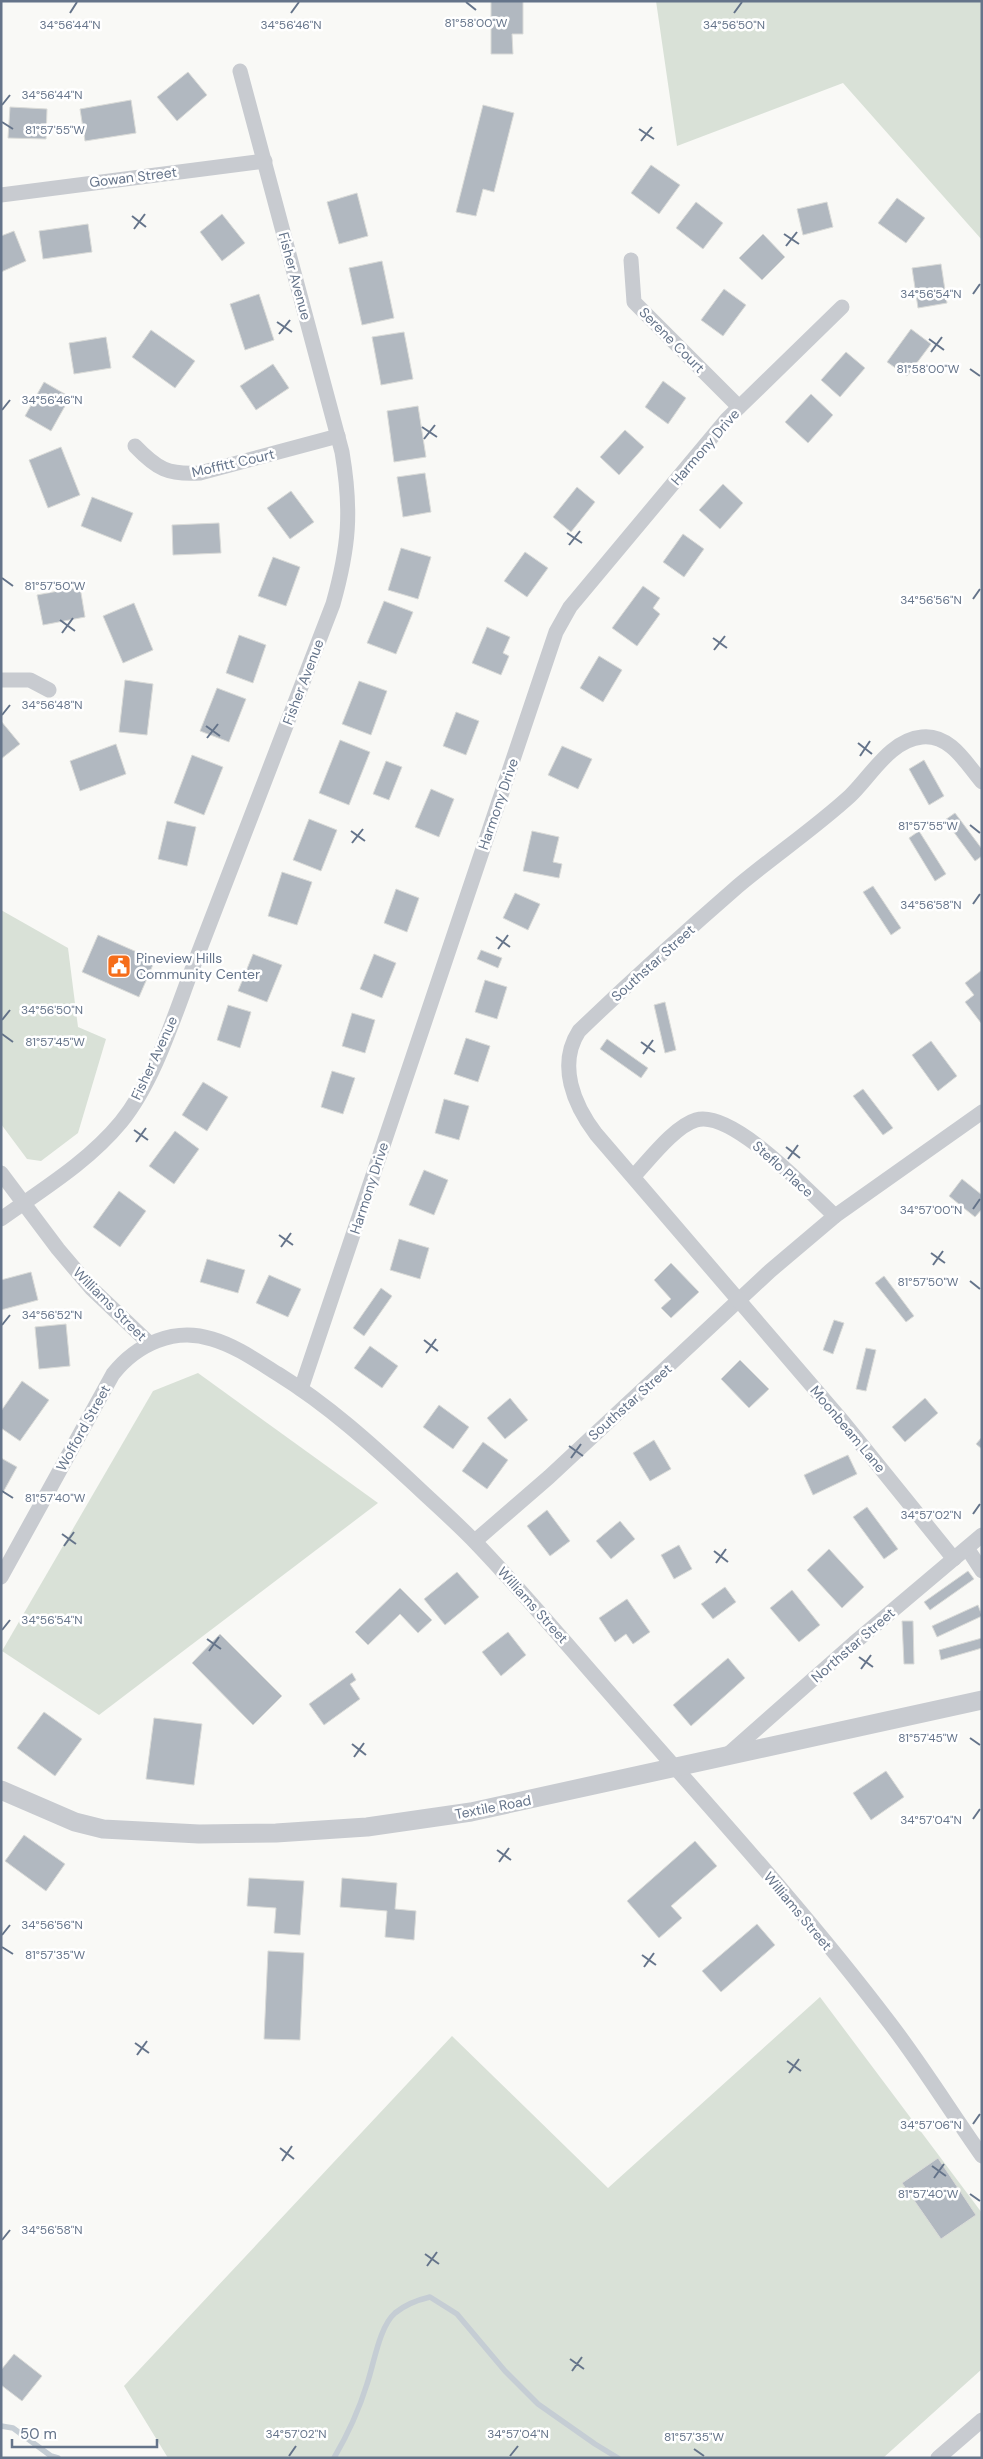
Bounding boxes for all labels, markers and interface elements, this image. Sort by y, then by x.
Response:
text: 81°58'00"W [445,15,508,31]
text: 34°56'44"N [40,17,100,33]
text: 34°56'46"N [260,17,322,33]
text: 34°56'50"N [703,17,765,33]
text: 34°56'44"N [22,87,82,103]
text: 81°57'55"W [25,122,85,138]
street label: Gowan Street [88,163,178,191]
street label: Fisher Avenue [275,230,315,322]
text: 34°56'54"N [900,286,962,302]
street label: Serene Court [635,303,709,377]
text: 81°58'00"W [897,361,960,377]
text: 34°56'46"N [21,392,83,408]
street label: Harmony Drive [667,405,743,489]
street label: Moffitt Court [190,445,276,481]
text: 81°57'50"W [25,578,86,594]
text: 34°56'56"N [900,592,962,608]
street label: Fisher Avenue [278,637,328,727]
text: 34°56'48"N [22,697,83,713]
street label: Harmony Drive [474,756,522,852]
text: 81°57'55"W [898,818,958,834]
text: 34°56'58"N [900,897,962,913]
street label: Southstar Street [607,921,699,1005]
place label: Pineview Hills Community Center [136,949,260,983]
public building icon: Pineview Hills Community Center [106,953,132,979]
text: 34°56'50"N [21,1002,83,1018]
street label: Fisher Avenue [127,1013,181,1103]
text: 81°57'45"W [25,1034,85,1050]
street label: Steflo Place [749,1137,817,1201]
street label: Harmony Drive [346,1140,392,1236]
text: 34°57'00"N [900,1202,962,1218]
street label: Williams Street [69,1263,151,1345]
text: 81°57'50"W [898,1274,959,1290]
text: 34°56'52"N [22,1307,82,1323]
street label: Southstar Street [584,1360,676,1444]
street label: Wofford Street [52,1382,114,1474]
street label: Moonbeam Lane [806,1382,890,1476]
text: 81°57'40"W [25,1490,86,1506]
text: 34°57'02"N [900,1507,962,1523]
street label: Williams Street [494,1563,572,1647]
street label: Northstar Street [807,1604,899,1686]
text: 34°56'54"N [21,1612,83,1628]
text: 81°57'45"W [898,1730,958,1746]
street label: Textile Road [453,1791,533,1823]
text: 34°57'04"N [900,1812,962,1828]
street label: Williams Street [760,1868,836,1954]
text: 34°56'56"N [21,1917,83,1933]
text: 81°57'35"W [25,1947,85,1963]
text: 34°57'06"N [900,2117,962,2133]
text: 81°57'40"W [898,2186,959,2202]
text: 34°56'58"N [21,2222,83,2238]
scale bar [12,2416,158,2448]
text: 50 m [20,2424,57,2444]
text: 34°57'02"N [265,2426,327,2442]
text: 34°57'04"N [487,2426,549,2442]
text: 81°57'35"W [664,2429,724,2445]

